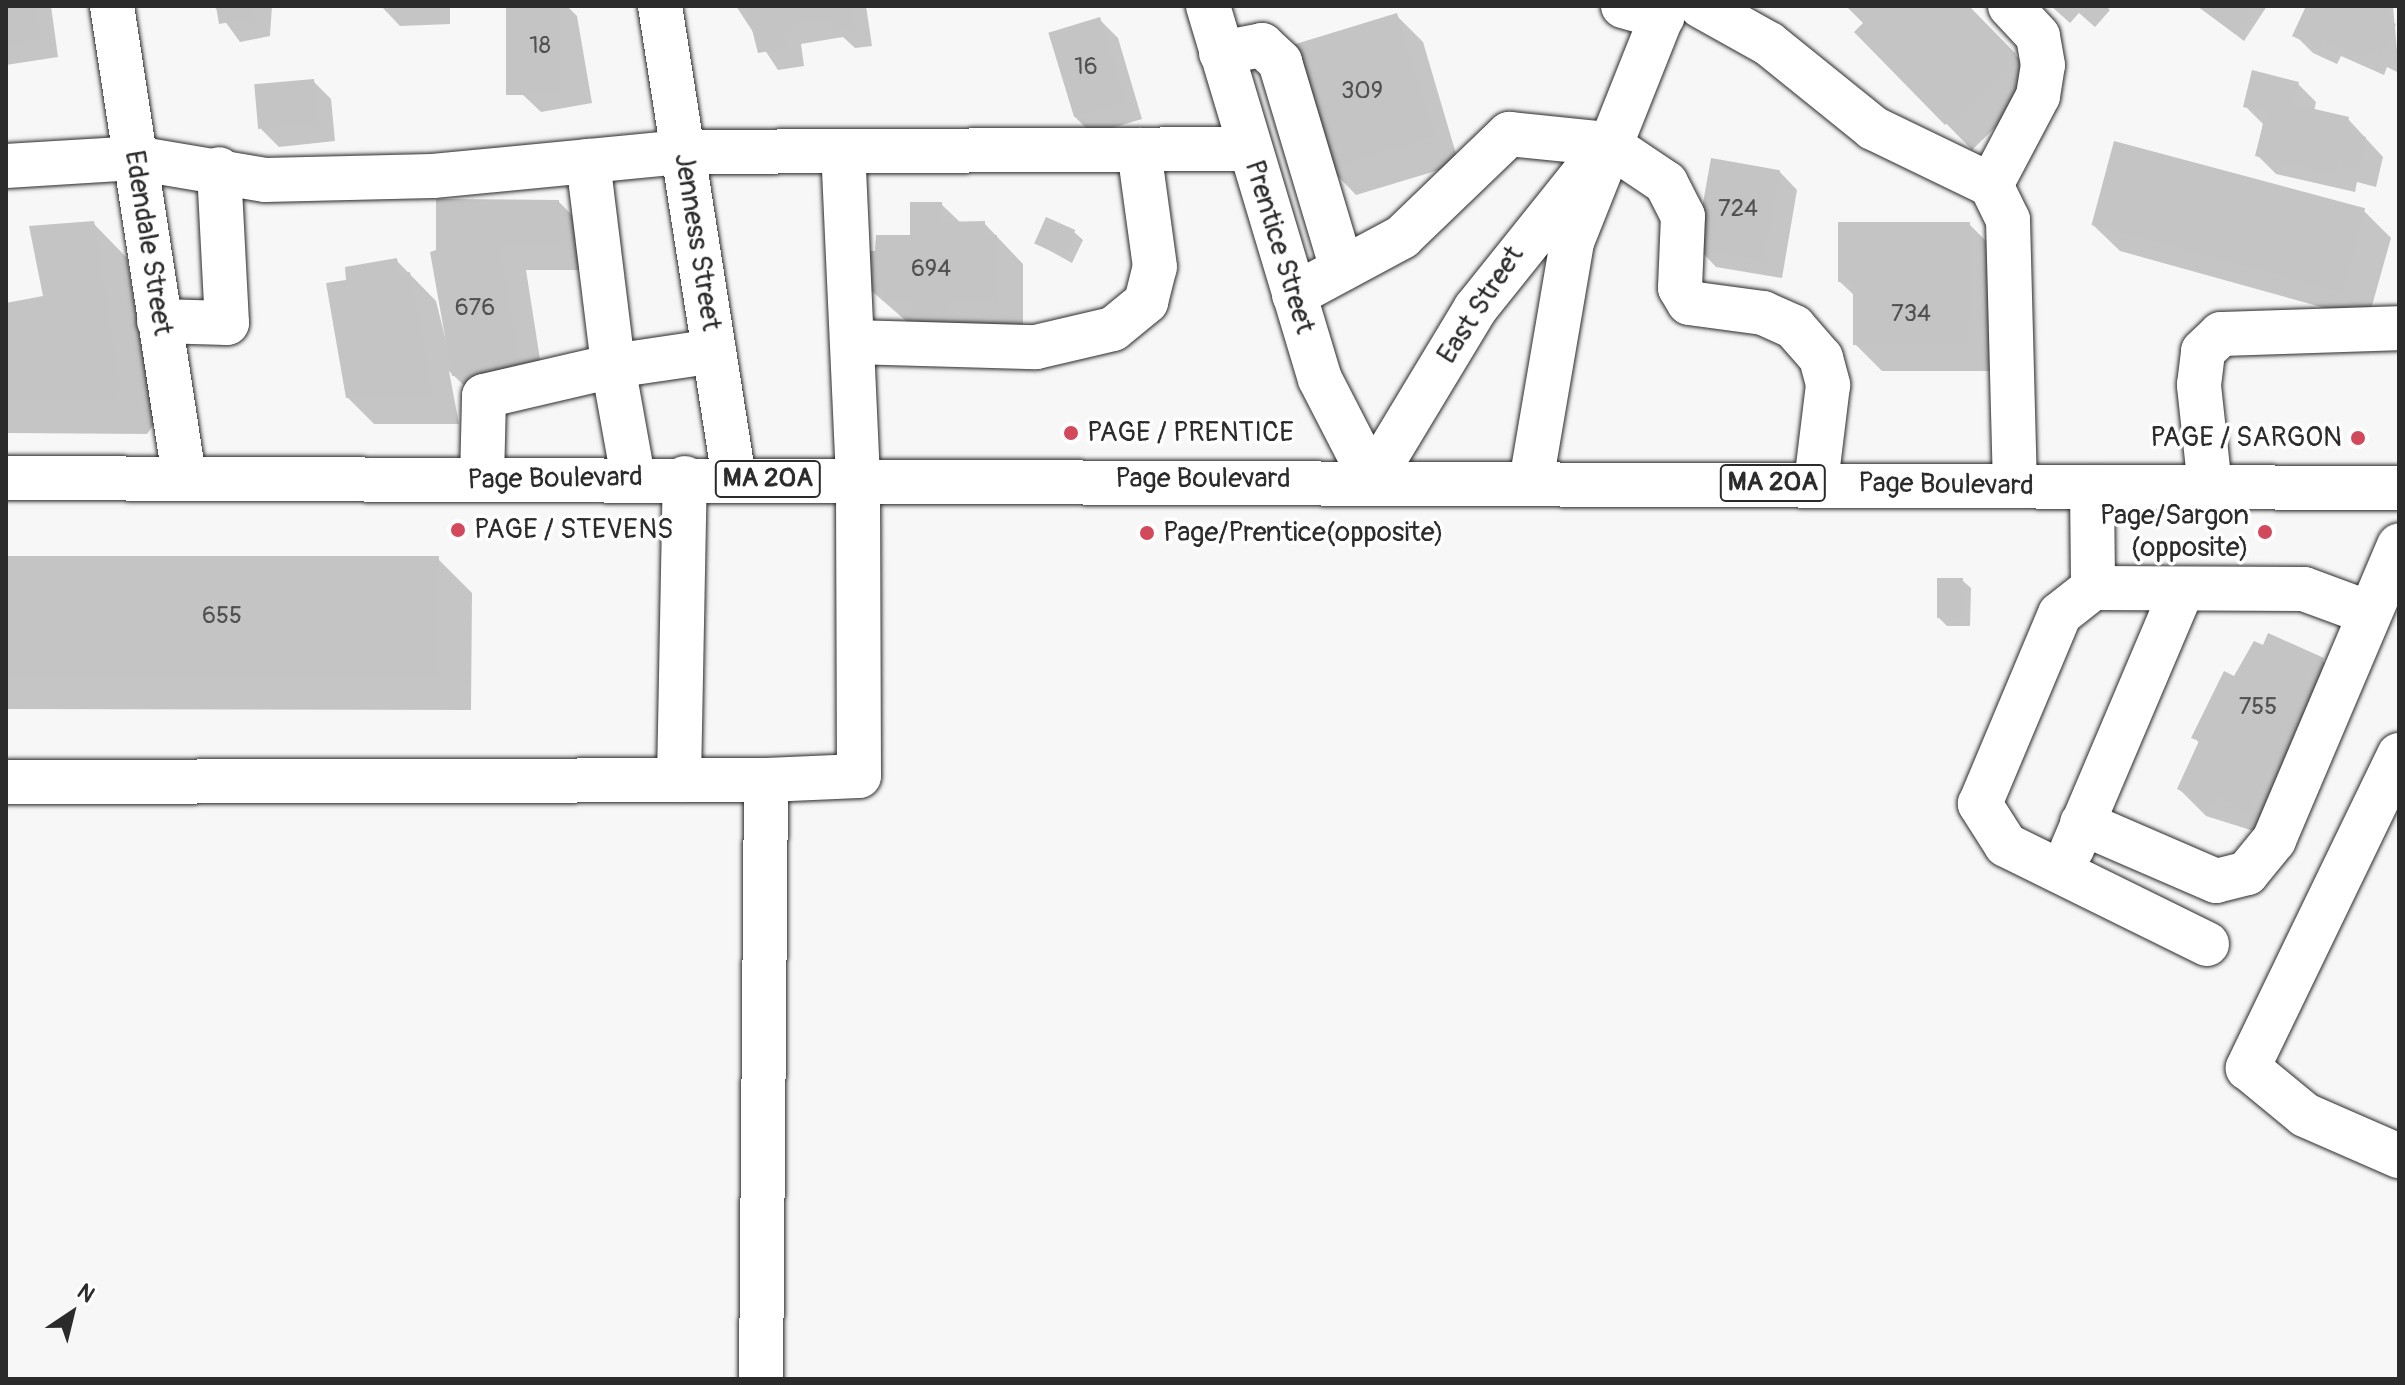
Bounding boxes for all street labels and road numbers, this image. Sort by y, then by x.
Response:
street label: Edendale Street [117,148,179,338]
street label: Jenness Street [666,151,728,333]
street label: Prentice Street [1237,156,1321,338]
street label: East Street [1431,240,1531,370]
road number: MA 20A [714,457,822,501]
street label: Page Boulevard [467,461,643,497]
road number: MA 20A [1719,461,1827,505]
street label: Page Boulevard [1115,462,1291,496]
street label: Page Boulevard [1858,467,2034,503]

